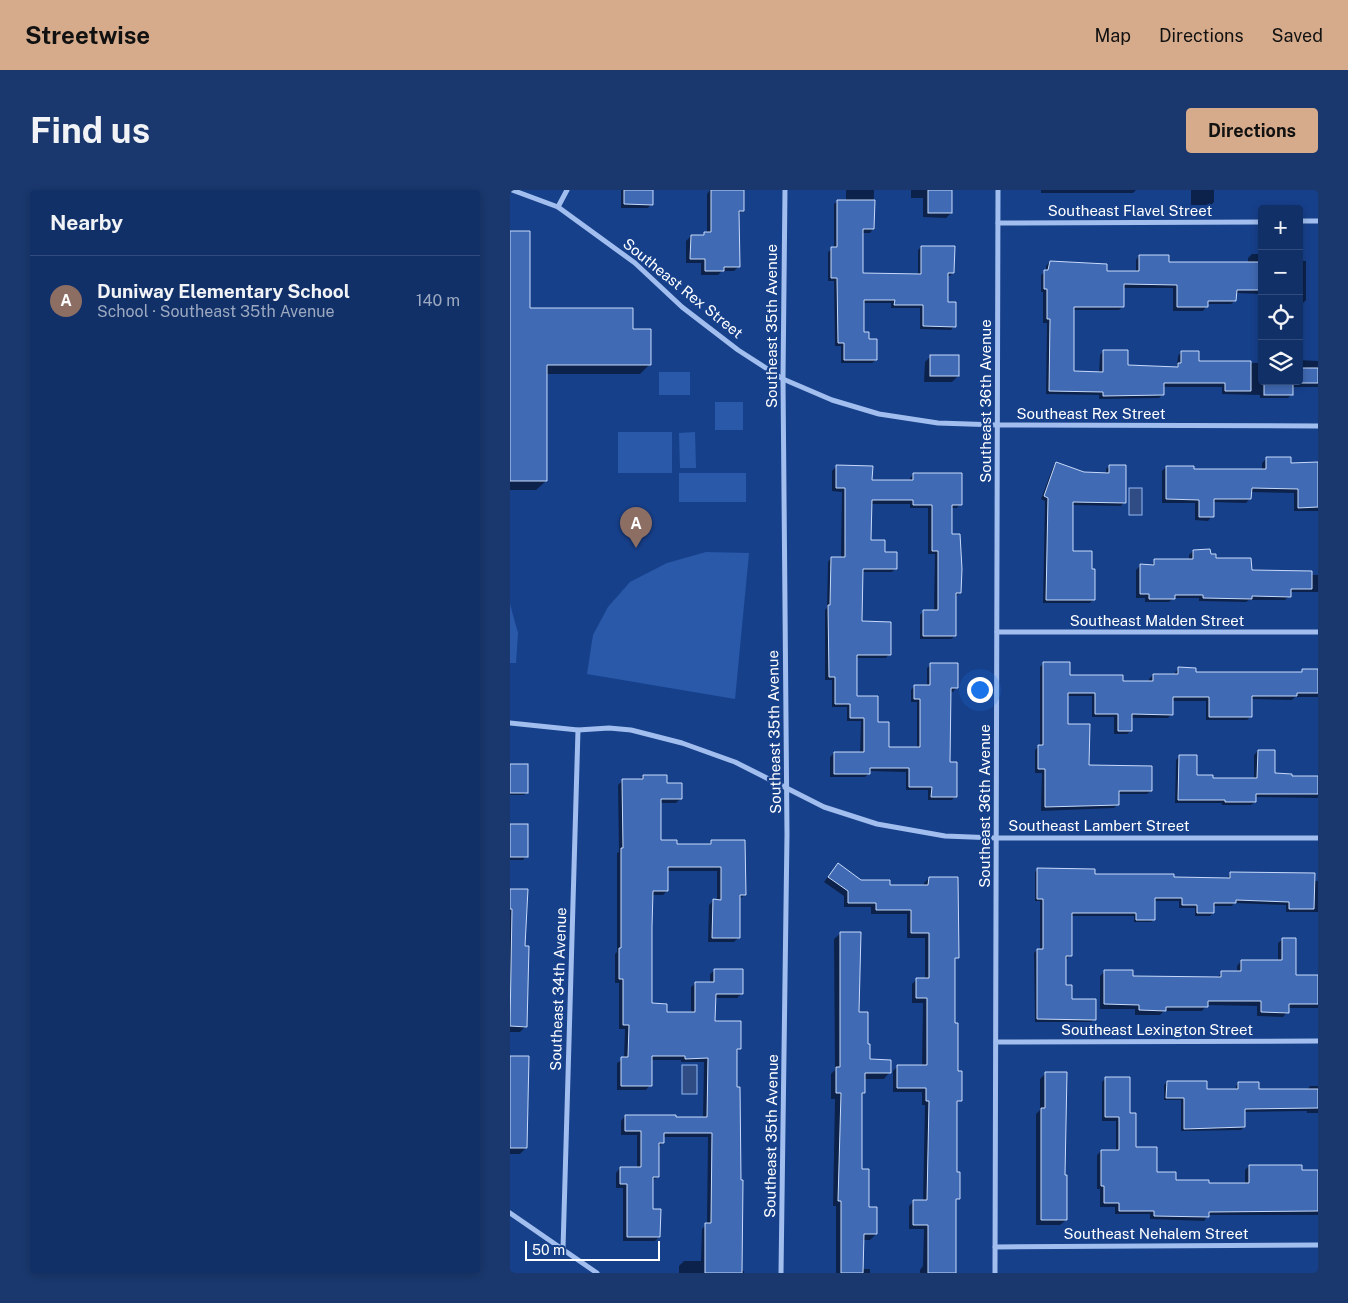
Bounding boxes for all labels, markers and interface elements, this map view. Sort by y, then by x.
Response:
text: Streetwise [25,21,150,49]
text: Map [1094,25,1131,46]
text: Directions [1159,25,1244,46]
text: Saved [1272,25,1323,46]
button: Directions [1186,108,1318,153]
text: Find us [30,110,150,151]
street label: Southeast Flavel Street [1048,202,1212,219]
map controls [1258,205,1303,385]
button: + [1258,205,1303,250]
text: Nearby [50,210,123,235]
street label: Southeast Rex Street [620,235,746,342]
street label: Southeast 35th Avenue [763,244,780,408]
button: − [1258,250,1303,295]
text: Duniway Elementary School [97,280,350,302]
text: A [60,291,72,310]
text: 140 m [416,291,460,310]
button: locate [1258,295,1303,340]
text: School · Southeast 35th Avenue [97,302,335,321]
street label: Southeast 36th Avenue [977,319,994,483]
button: layers [1258,340,1303,385]
street label: Southeast Rex Street [1016,405,1166,422]
pin: A [620,507,652,548]
street label: Southeast Malden Street [1070,612,1244,629]
street label: Southeast 35th Avenue [764,650,784,814]
your location [967,677,993,703]
street label: Southeast 36th Avenue [976,724,993,888]
street label: Southeast Lambert Street [1008,817,1190,834]
street label: Southeast 34th Avenue [547,907,569,1071]
street label: Southeast Lexington Street [1061,1021,1253,1038]
street label: Southeast 35th Avenue [761,1054,781,1218]
street label: Southeast Nehalem Street [1064,1225,1249,1242]
scale bar [525,1238,660,1261]
text: 50 m [532,1242,565,1258]

